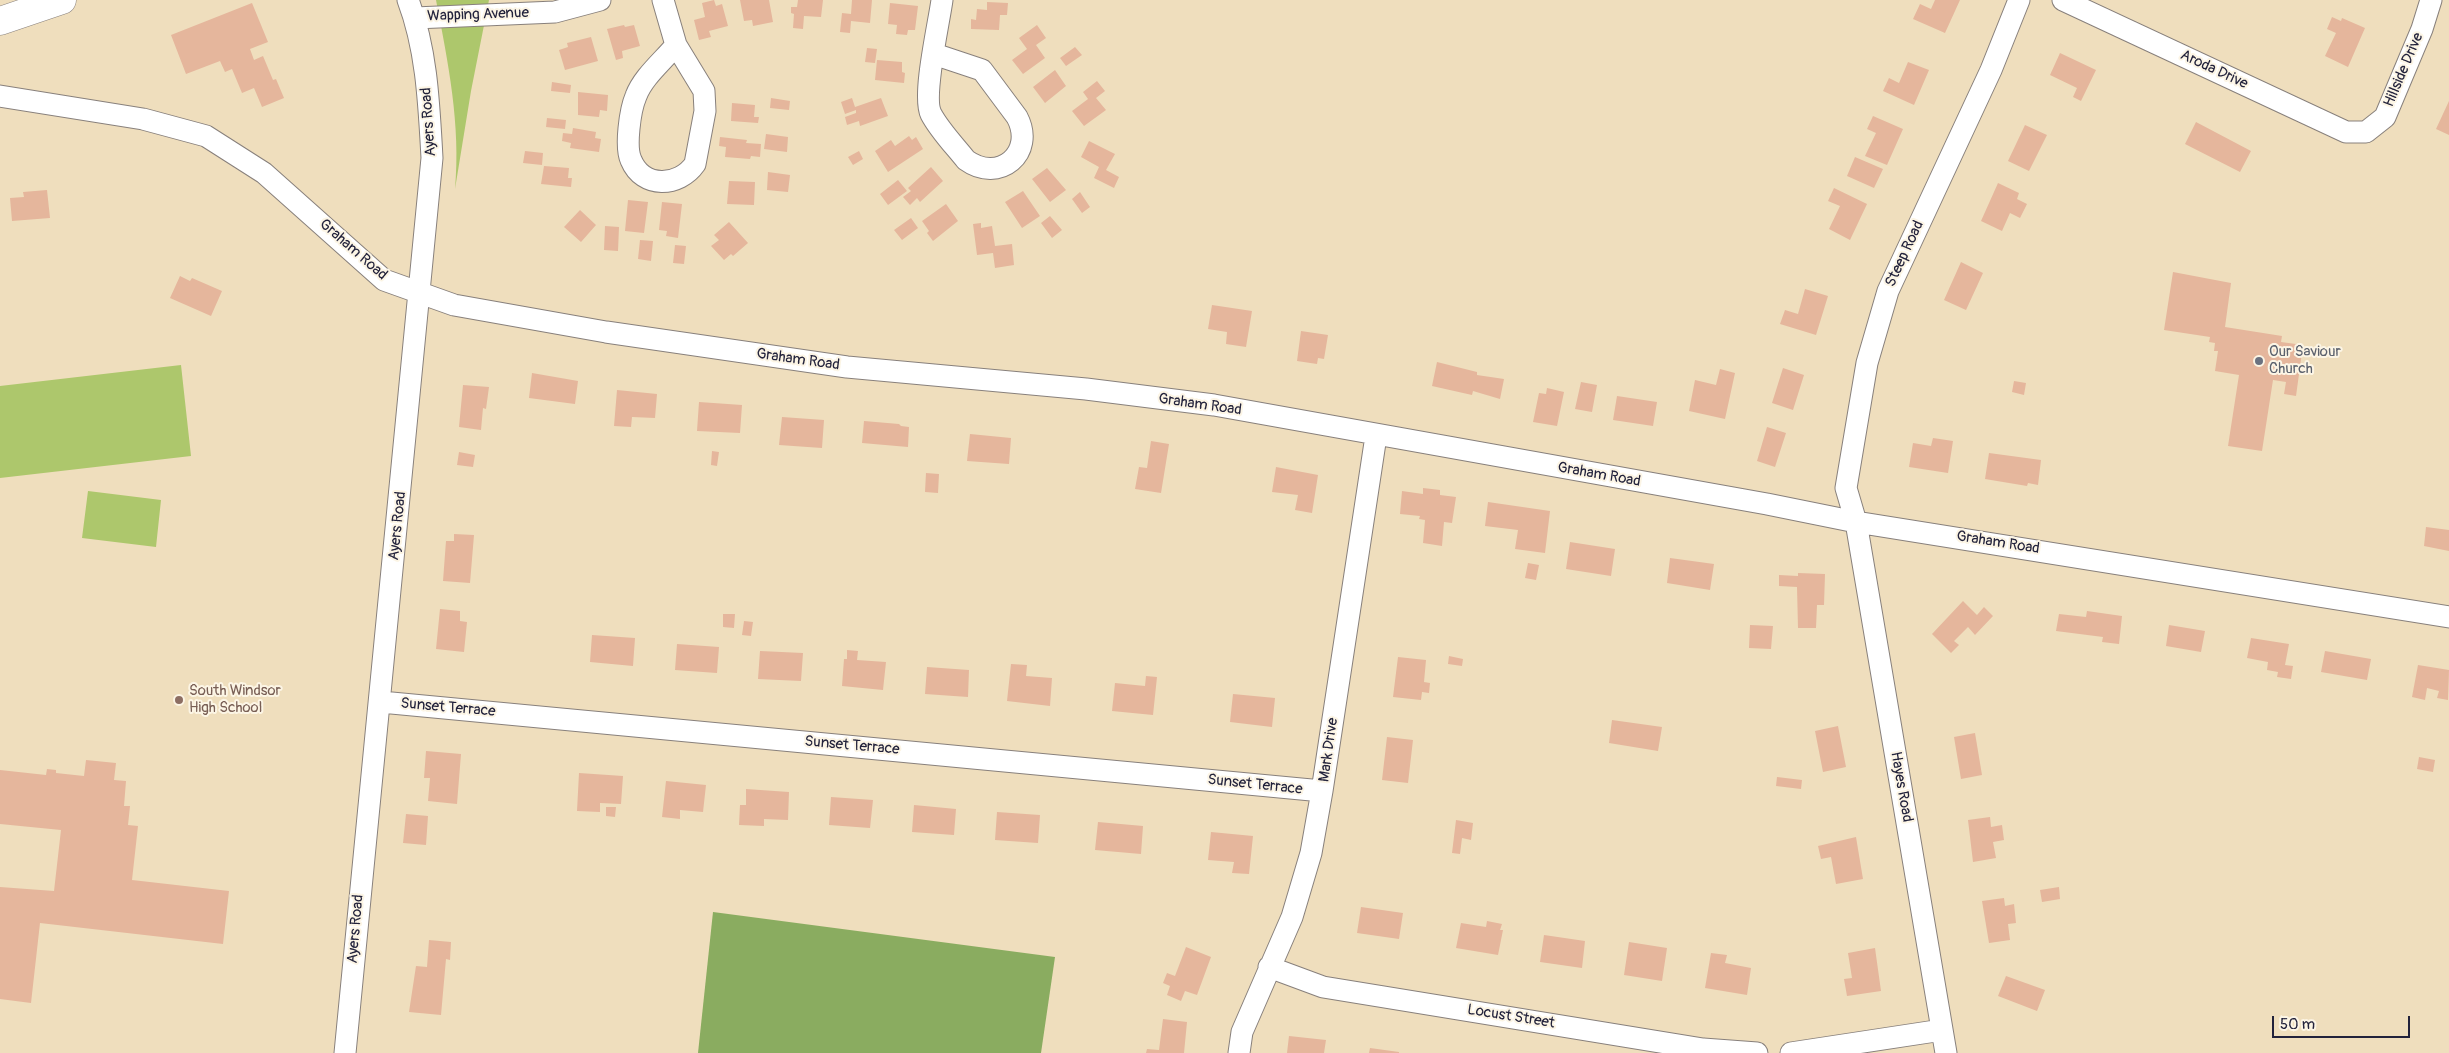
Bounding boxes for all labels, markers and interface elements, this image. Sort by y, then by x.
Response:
street label: Wapping Avenue [427,4,529,26]
street label: Hillside Drive [2380,30,2428,110]
street label: Aroda Drive [2177,47,2251,93]
street label: Ayers Road [418,87,440,157]
street label: Graham Road [315,216,391,284]
street label: Steep Road [1882,218,1928,290]
place label: Our Saviour Church [2269,343,2341,378]
street label: Graham Road [755,345,841,375]
marker: Our Saviour Church [2253,355,2265,367]
street label: Graham Road [1157,390,1243,420]
street label: Graham Road [1556,459,1642,491]
street label: Ayers Road [385,491,411,561]
street label: Graham Road [1955,528,2041,558]
place label: South Windsor High School [189,682,281,717]
marker: South Windsor High School [173,694,185,706]
street label: Sunset Terrace [400,695,496,721]
street label: Mark Drive [1316,717,1342,783]
street label: Sunset Terrace [804,733,900,759]
street label: Hayes Road [1886,750,1916,824]
street label: Sunset Terrace [1207,771,1303,799]
street label: Ayers Road [344,894,368,964]
street label: Locust Street [1466,1001,1556,1033]
scale bar [2274,1006,2412,1038]
text: 50 m [2280,1015,2315,1034]

